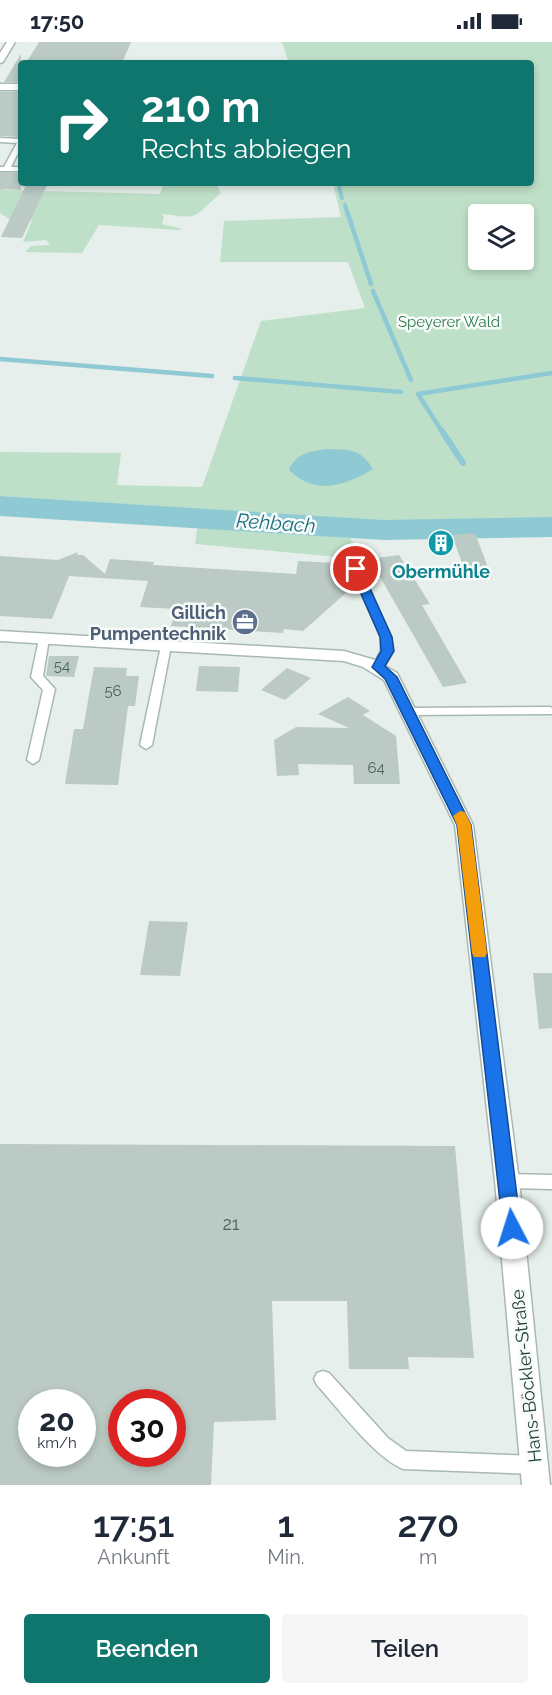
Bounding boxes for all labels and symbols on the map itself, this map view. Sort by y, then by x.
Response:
park label: Speyerer Wald [398,313,500,331]
water label: Rehbach [235,508,317,538]
building icon: Obermühle [426,528,456,558]
pin [330,543,381,594]
place label: Obermühle [392,561,490,582]
place label: Gillich Pumpentechnik [90,602,227,644]
office icon: Gillich Pumpentechnik [230,607,260,637]
house number: 54 [54,657,70,675]
house number: 56 [104,682,122,700]
house number: 64 [367,759,385,777]
position arrow [480,1196,544,1260]
house number: 21 [222,1213,240,1234]
street label: Hans-Böckler-Straße [506,1288,546,1464]
speed limit sign: 30 [108,1389,186,1467]

